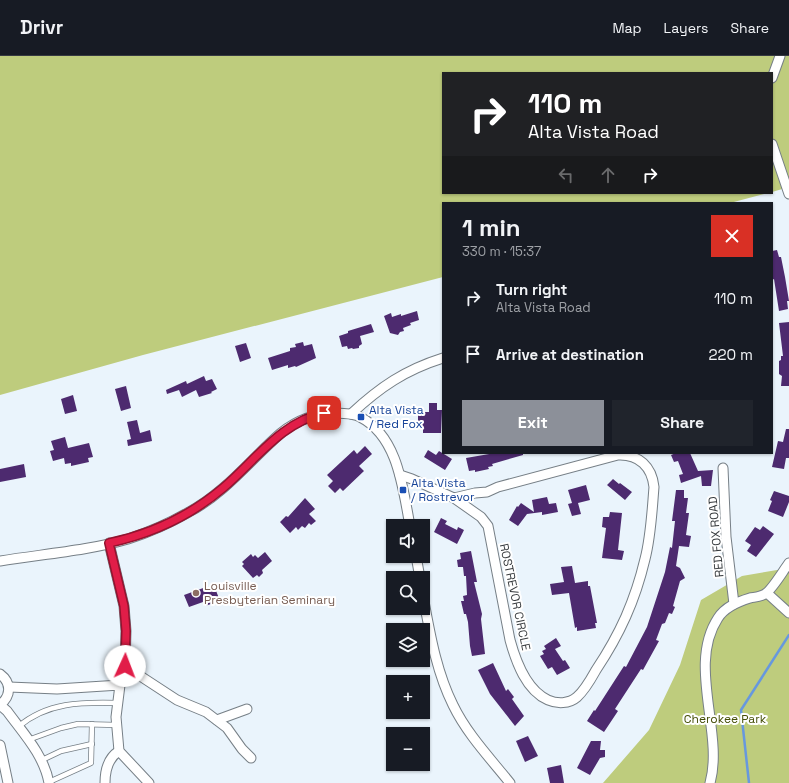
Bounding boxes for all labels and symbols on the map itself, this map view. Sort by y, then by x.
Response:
pin [307,396,341,430]
place label: Alta Vista / Red Fox [369,402,424,432]
marker: Alta Vista / Red Fox [356,412,366,422]
place label: Alta Vista / Rostrevor [411,475,475,505]
marker: Alta Vista / Rostrevor [398,485,408,495]
street label: RED FOX ROAD [704,496,728,578]
street label: ROSTREVOR CIRCLE [496,542,534,652]
place label: Louisville Presbyterian Seminary [204,578,335,608]
marker: Louisville Presbyterian Seminary [191,588,201,598]
position arrow [104,645,146,687]
park label: Cherokee Park [684,711,767,727]

